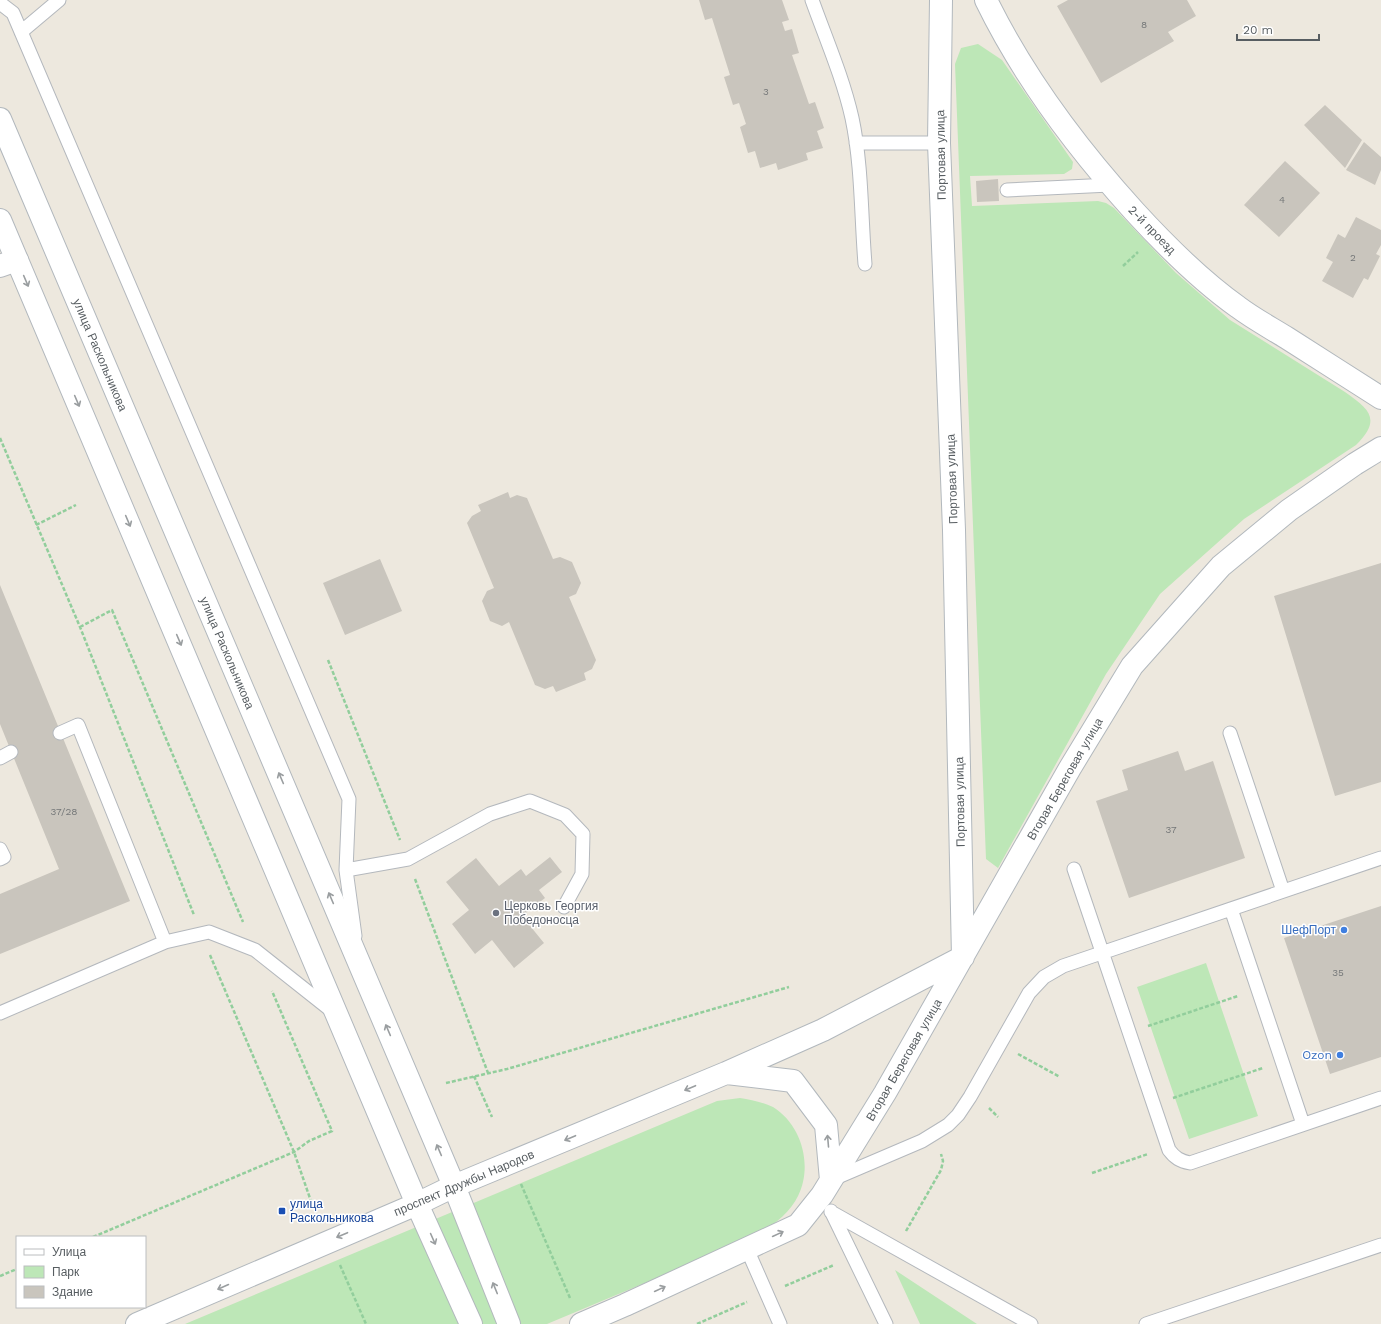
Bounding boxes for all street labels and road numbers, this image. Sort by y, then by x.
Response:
street label: Портовая улица [933,109,949,200]
street label: 2-й проезд [1125,203,1179,257]
street label: улица Раскольникова [70,297,130,414]
street label: Портовая улица [943,433,961,524]
street label: улица Раскольникова [197,595,257,712]
street label: Вторая Береговая улица [1024,715,1106,843]
street label: Портовая улица [952,756,968,847]
street label: Вторая Береговая улица [863,996,945,1124]
street label: проспект Дружбы Народов [392,1147,536,1219]

